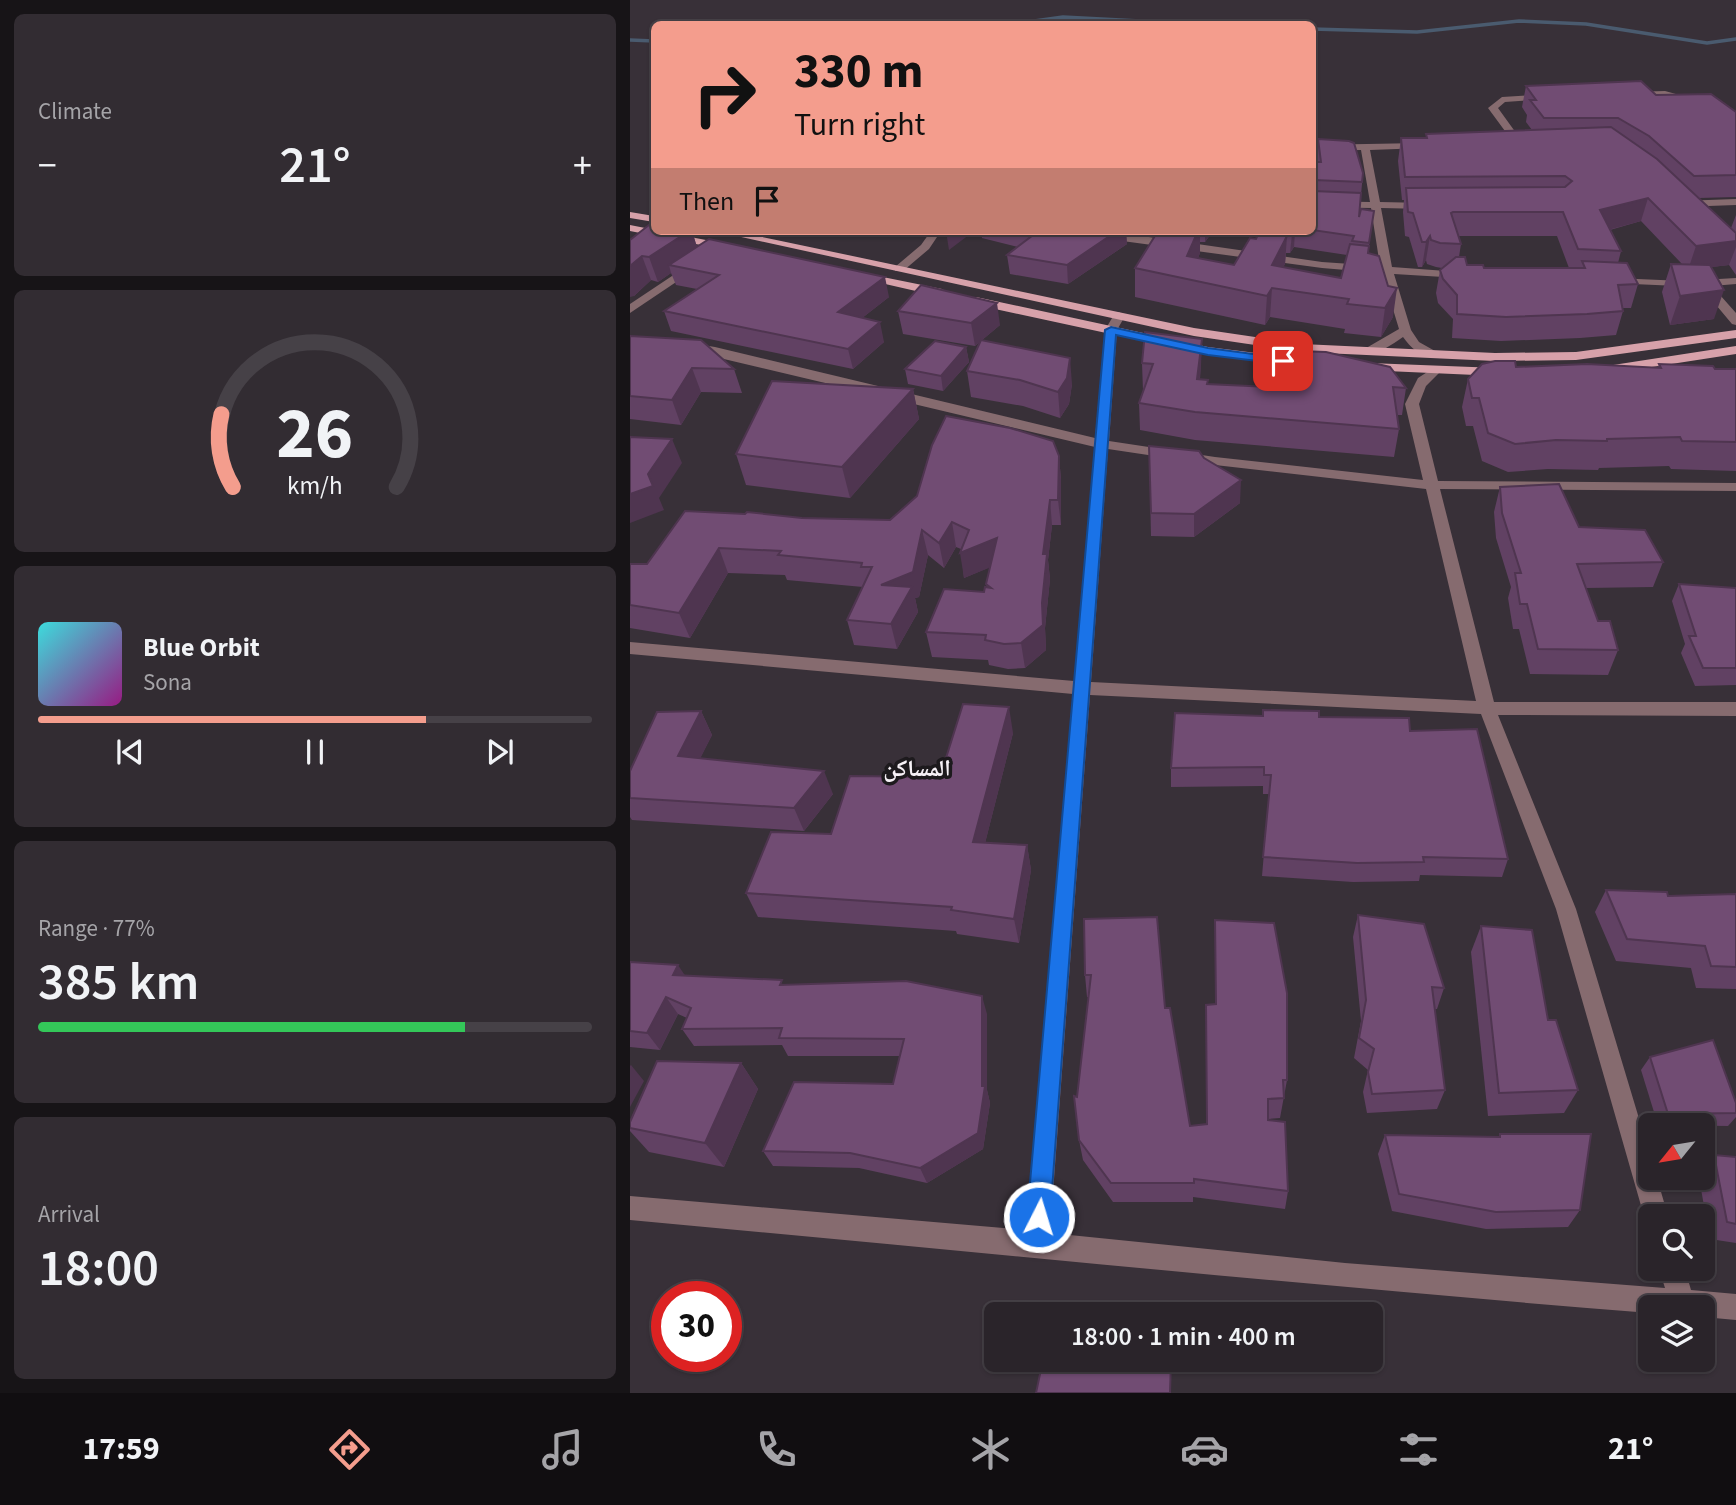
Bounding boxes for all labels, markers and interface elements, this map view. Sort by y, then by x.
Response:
text: 330 m [794,37,923,107]
icon: right [679,49,770,140]
text: Climate [38,95,112,128]
text: Turn right [794,102,925,148]
text: 21° [279,129,351,203]
text: − [38,139,57,193]
text: + [573,139,592,193]
icon: arrive [748,182,786,220]
text: Then [679,183,734,220]
pin [1253,331,1313,391]
icon: arrive [1264,342,1302,380]
text: 26 [277,382,353,486]
text: km/h [287,467,343,503]
text: Blue Orbit [143,629,260,666]
text: Sona [143,666,192,699]
icon: previous [111,733,149,771]
icon: pause [296,733,334,771]
icon: next [481,733,519,771]
district label: المساكن [883,752,951,785]
text: Range · 77% [38,912,155,945]
text: 385 km [38,946,199,1020]
north arrow [1638,1113,1715,1190]
map controls [1638,1113,1715,1372]
position arrow [1002,1180,1076,1254]
text: Arrival [38,1198,100,1231]
button: search [1638,1204,1715,1281]
text: 18:00 [38,1232,159,1306]
speed limit sign: 30 [651,1281,742,1372]
button: layers [1638,1295,1715,1372]
text: 18:00 · 1 min · 400 m [1071,1318,1296,1355]
icon: directions [325,1425,374,1474]
icon: music [538,1425,587,1474]
icon: phone [752,1425,801,1474]
icon: climate [966,1425,1015,1474]
icon: car [1180,1425,1229,1474]
icon: filters [1394,1425,1443,1474]
text: 17:59 [82,1426,160,1472]
text: 21° [1608,1426,1653,1472]

